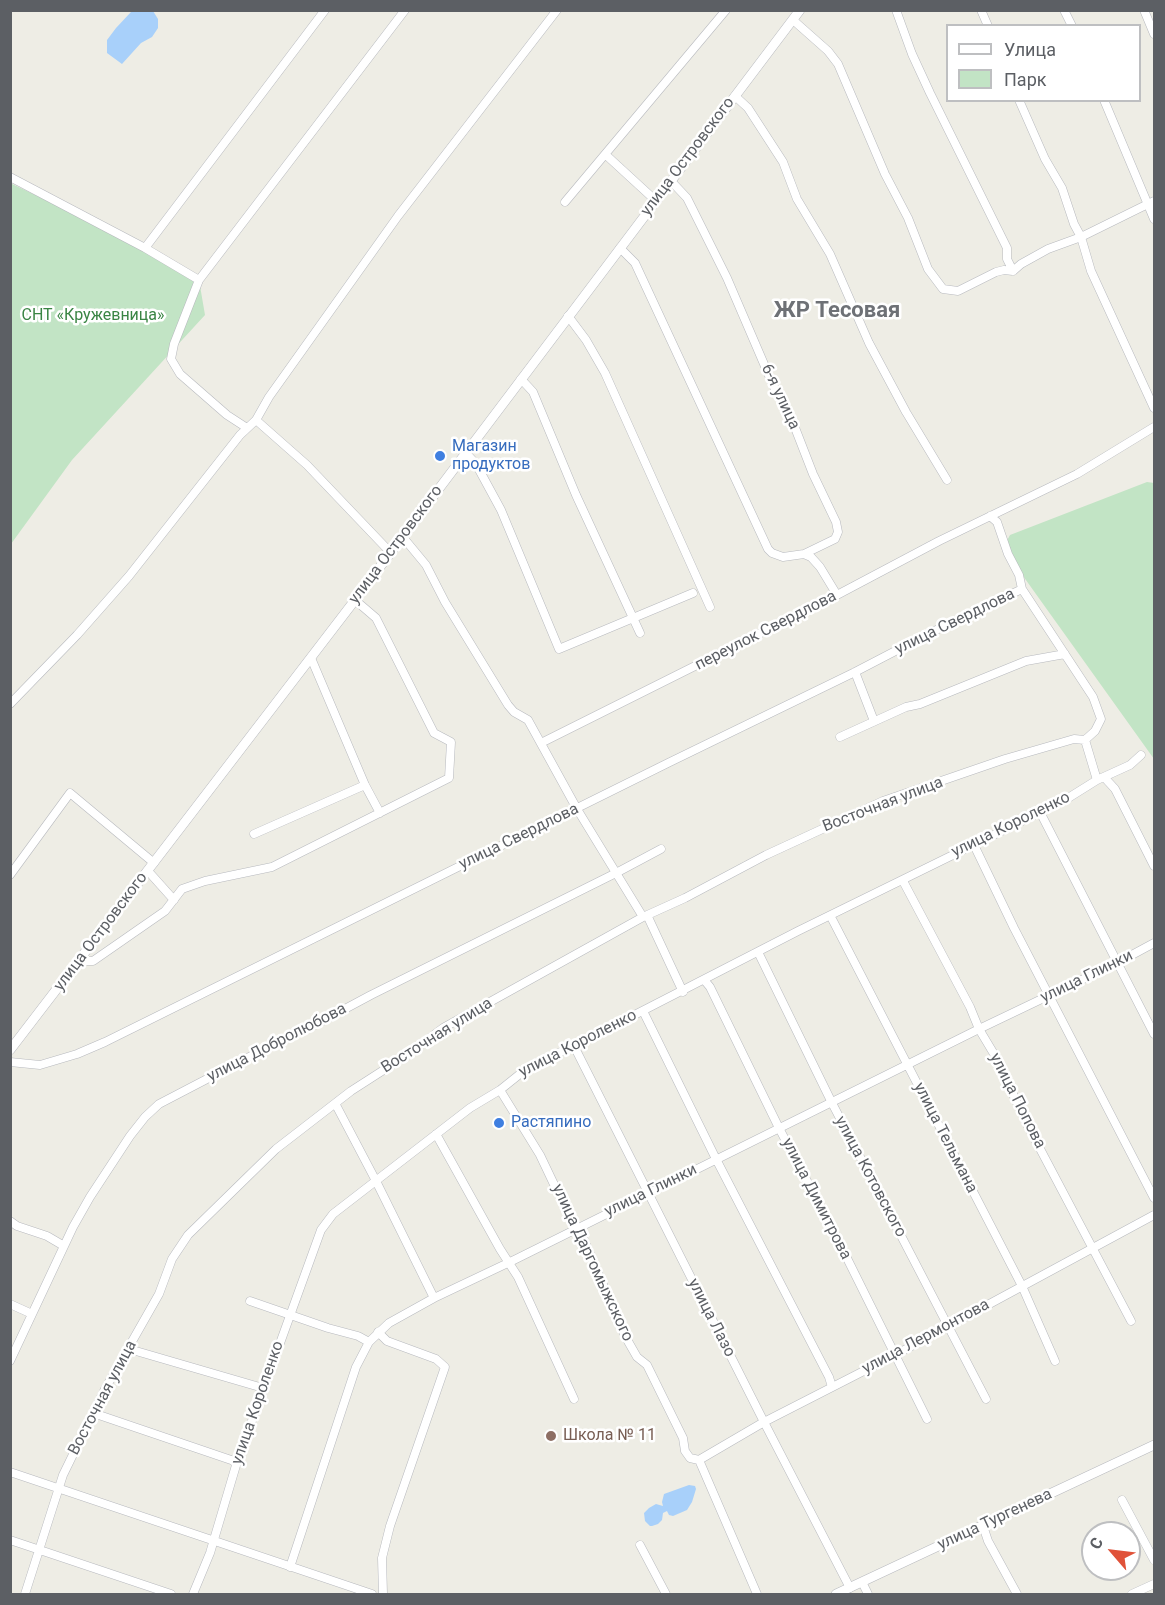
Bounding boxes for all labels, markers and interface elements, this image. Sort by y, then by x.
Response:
legend [946,24,1141,102]
text: Улица [1004,39,1056,60]
text: Парк [1004,69,1046,90]
street label: улица Островского [637,94,739,220]
district label: ЖР Тесовая [774,298,900,324]
park label: СНТ «Кружевница» [21,306,165,326]
street label: 6-я улица [756,361,804,433]
place label: Магазин продуктов [452,437,530,475]
marker: Магазин продуктов [433,449,447,463]
street label: улица Островского [345,482,447,608]
street label: улица Свердлова [892,585,1018,659]
street label: переулок Свердлова [692,587,840,675]
street label: Восточная улица [820,773,946,837]
street label: улица Короленко [949,788,1073,862]
street label: улица Свердлова [456,800,582,874]
street label: улица Островского [50,869,152,995]
street label: улица Глинки [1038,946,1136,1008]
street label: Восточная улица [378,994,496,1078]
street label: улица Добролюбова [204,1000,350,1086]
street label: улица Короленко [516,1006,640,1082]
street label: улица Попова [985,1050,1049,1152]
street label: улица Тельмана [909,1079,981,1197]
place label: Растяпино [511,1113,591,1133]
street label: улица Котовского [830,1113,910,1241]
marker: Растяпино [492,1116,506,1130]
street label: улица Димитрова [777,1135,855,1263]
street label: улица Глинки [602,1160,700,1222]
street label: улица Даргомыжского [547,1181,637,1345]
street label: улица Лазо [683,1276,739,1360]
street label: улица Лермонтова [859,1295,993,1379]
street label: Восточная улица [65,1337,141,1459]
street label: улица Короленко [228,1339,288,1467]
place label: Школа № 11 [563,1426,656,1446]
marker: Школа № 11 [544,1429,558,1443]
street label: улица Тургенева [935,1485,1055,1555]
north arrow [1081,1521,1141,1581]
text: С [1086,1534,1107,1552]

